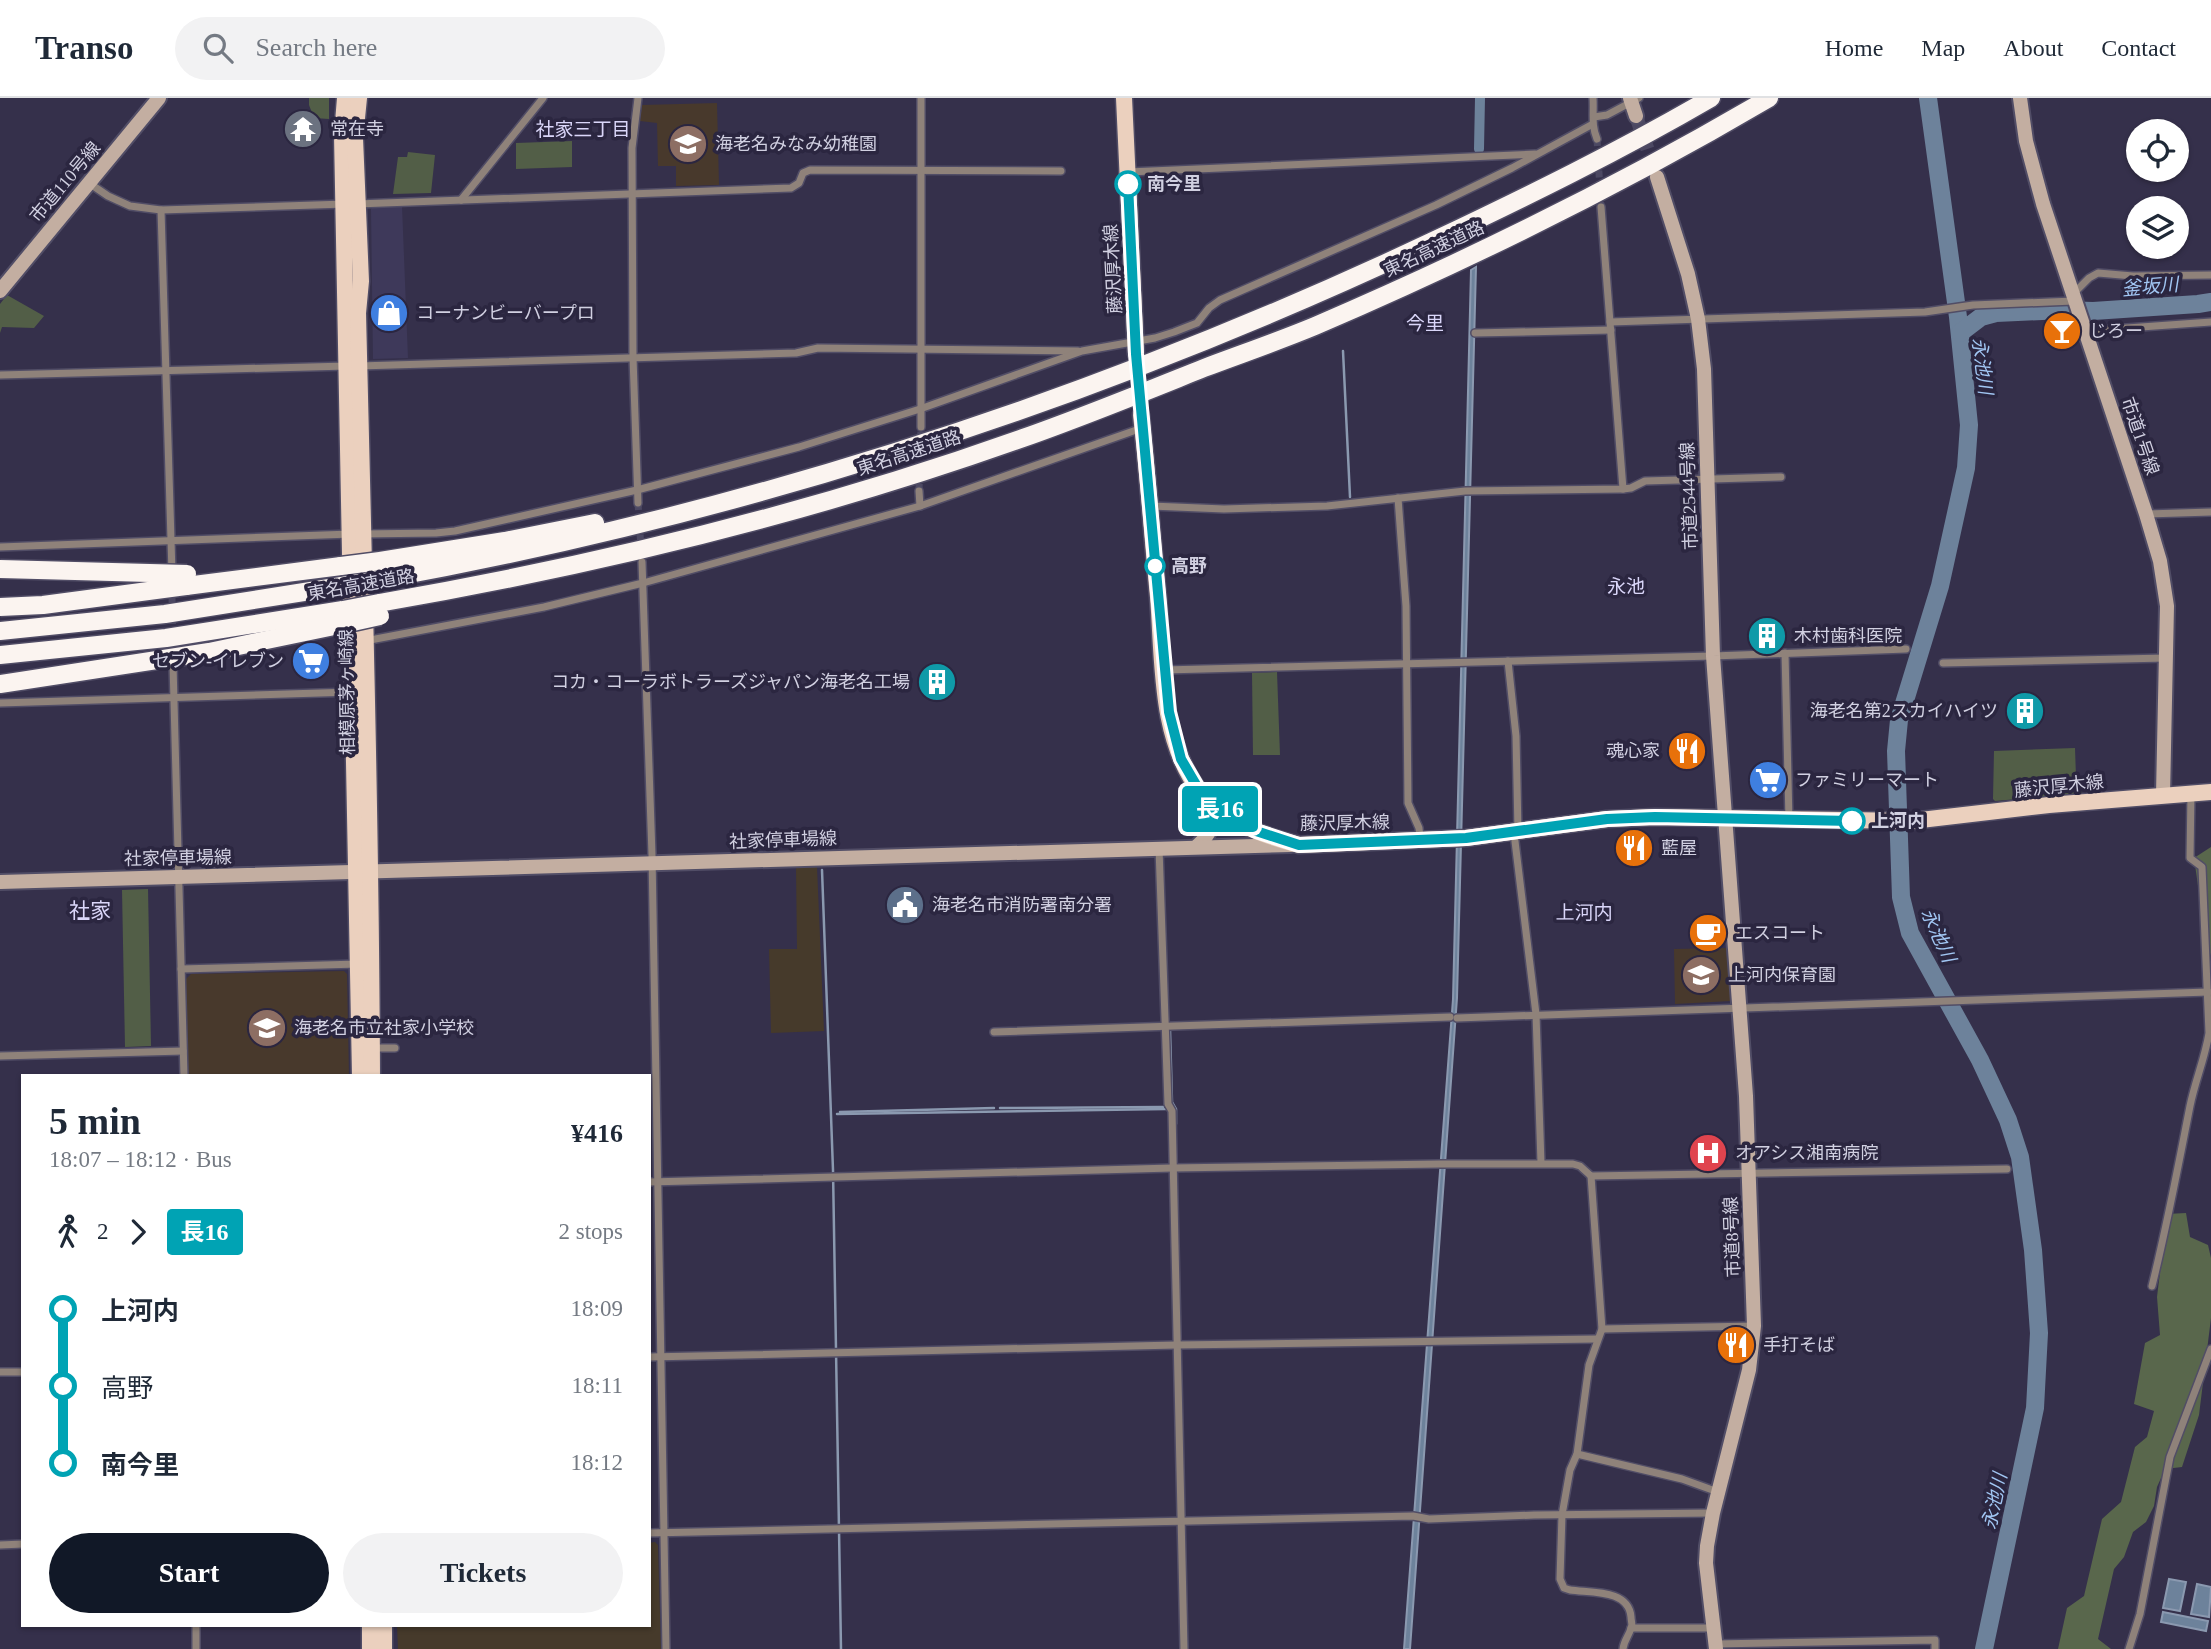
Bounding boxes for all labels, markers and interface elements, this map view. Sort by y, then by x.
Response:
search box [175,17,665,80]
icon: search [199,29,237,67]
text: Transo [35,30,133,66]
text: Search here [255,33,377,62]
text: Home [1825,35,1883,61]
text: Map [1921,35,1965,61]
text: About [2003,35,2063,61]
text: Contact [2101,35,2176,61]
temple icon: 常在寺 [282,108,324,150]
place label: 常在寺 [330,119,384,139]
district label: 社家三丁目 [535,119,631,140]
map controls [2126,119,2189,259]
button: locate [2126,119,2189,182]
school or university icon: 海老名みなみ幼稚園 [667,123,709,165]
place label: 海老名みなみ幼稚園 [715,134,877,154]
street label: 市道110号線 [26,138,104,226]
marker: 南今里 [1115,171,1141,197]
place label: 南今里 [1147,174,1201,194]
button: layers [2126,196,2189,259]
street label: 東名高速道路 [1381,217,1487,281]
street label: 藤沢厚木線 [1101,224,1125,314]
water label: 釜坂川 [2121,273,2181,299]
shop icon: コーナンビーバープロ [368,292,410,334]
place label: コーナンビーバープロ [416,303,595,323]
bar icon: じろー [2041,310,2083,352]
district label: 今里 [1406,313,1444,334]
place label: じろー [2089,321,2143,341]
water label: 永池川 [1969,336,1997,398]
street label: 市道1号線 [2117,394,2163,478]
street label: 東名高速道路 [855,427,963,479]
street label: 市道2544号線 [1677,442,1701,550]
marker: 高野 [1145,556,1165,576]
place label: 高野 [1171,556,1207,576]
street label: 東名高速道路 [306,566,416,604]
district label: 永池 [1607,576,1645,597]
building icon: 木村歯科医院 [1746,615,1788,657]
place label: 木村歯科医院 [1794,626,1902,646]
street label: 相模原茅ヶ崎線 [336,629,358,755]
supermarket icon: セブン-イレブン [290,640,332,682]
place label: セブン-イレブン [152,651,284,671]
building icon: コカ・コーラボトラーズジャパン海老名工場 [916,661,958,703]
place label: コカ・コーラボトラーズジャパン海老名工場 [551,672,910,692]
building icon: 海老名第2スカイハイツ [2004,690,2046,732]
place label: 海老名第2スカイハイツ [1810,701,1998,721]
restaurant icon: 魂心家 [1666,730,1708,772]
place label: 魂心家 [1606,741,1660,761]
supermarket icon: ファミリーマート [1747,759,1789,801]
place label: ファミリーマート [1795,770,1939,790]
street label: 藤沢厚木線 [2013,771,2105,801]
line badge: 長16 [1180,786,1260,832]
text: 長16 [1196,796,1244,822]
marker: 上河内 [1839,808,1865,834]
place label: 上河内 [1871,811,1925,831]
street label: 藤沢厚木線 [1300,812,1390,834]
restaurant icon: 藍屋 [1613,827,1655,869]
street label: 社家停車場線 [729,828,837,852]
place label: 藍屋 [1661,838,1697,858]
street label: 社家停車場線 [124,847,232,869]
public building icon: 海老名市消防署南分署 [884,884,926,926]
place label: 海老名市消防署南分署 [932,895,1112,915]
district label: 社家 [69,899,111,923]
district label: 上河内 [1555,902,1613,923]
water label: 永池川 [1917,905,1961,967]
cafe icon: エスコート [1687,912,1729,954]
place label: エスコート [1735,923,1825,943]
school or university icon: 上河内保育園 [1680,954,1722,996]
place label: 上河内保育園 [1728,965,1836,985]
school or university icon: 海老名市立社家小学校 [246,1007,288,1049]
place label: 海老名市立社家小学校 [294,1018,474,1038]
text: 5 min [49,1100,141,1142]
text: ¥416 [571,1119,623,1148]
hospital icon: オアシス湘南病院 [1687,1132,1729,1174]
place label: オアシス湘南病院 [1735,1143,1878,1163]
text: 18:07 – 18:12 · Bus [49,1147,232,1172]
street label: 市道8号線 [1721,1196,1743,1278]
icon: walk [49,1213,87,1251]
icon: forward [119,1213,157,1251]
text: 2 [97,1219,109,1244]
text: 長16 [181,1219,229,1245]
text: 2 stops [558,1219,623,1244]
text: 18:09 [571,1296,623,1321]
text: 上河内 [101,1297,179,1326]
restaurant icon: 手打そば [1715,1324,1757,1366]
place label: 手打そば [1763,1335,1835,1355]
text: 18:11 [571,1373,623,1398]
text: 高野 [101,1374,153,1403]
text: 18:12 [571,1450,623,1475]
text: 南今里 [101,1451,179,1480]
water label: 永池川 [1978,1469,2011,1531]
button: Start [49,1533,329,1613]
button: Tickets [343,1533,623,1613]

